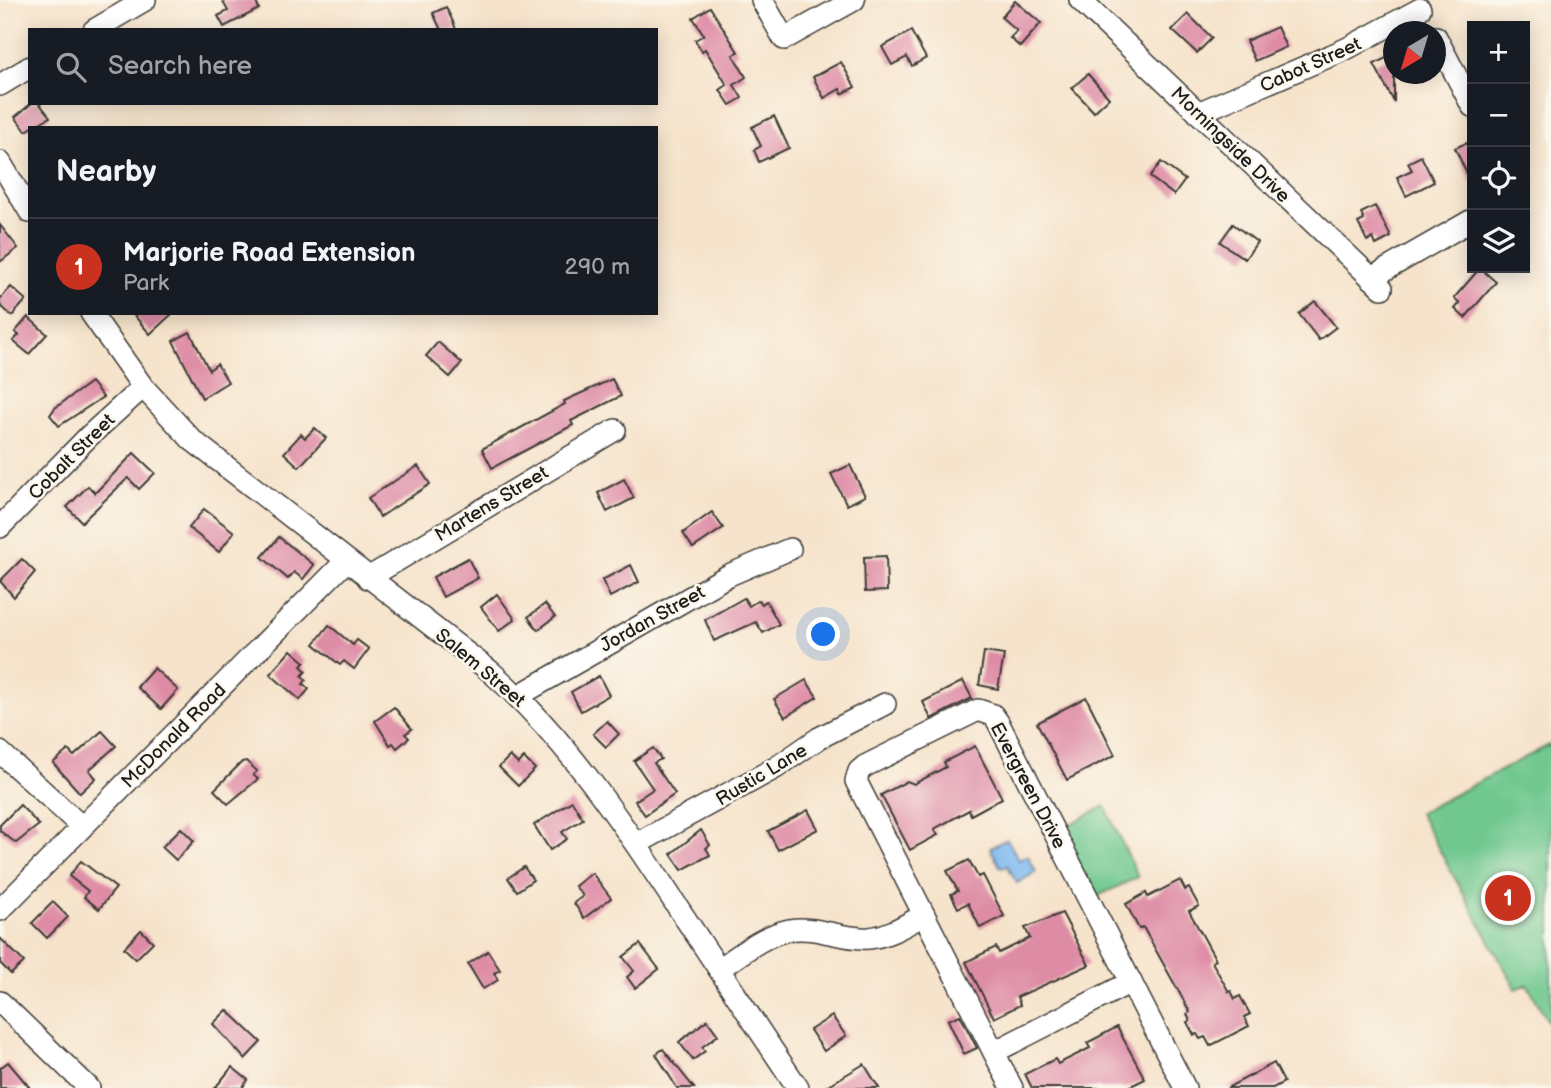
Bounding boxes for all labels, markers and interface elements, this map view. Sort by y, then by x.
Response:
north arrow [1383,21,1446,84]
map controls [1467,21,1530,273]
button: + [1467,21,1530,84]
search box [28,28,658,105]
street label: Cabot Street [1256,33,1365,98]
icon: search [52,48,90,86]
text: Search here [108,51,252,82]
street label: Morningside Drive [1166,82,1294,208]
button: − [1467,84,1530,147]
button: locate [1467,147,1530,210]
text: Nearby [56,154,156,190]
button: layers [1467,210,1530,273]
text: Marjorie Road Extension [123,238,416,269]
text: 1 [74,253,84,281]
text: 290 m [564,253,630,281]
text: Park [123,269,169,297]
street label: Cobalt Street [24,409,120,505]
street label: Martens Street [431,461,553,547]
street label: Jordan Street [596,581,709,658]
your location [806,617,840,651]
street label: Salem Street [430,624,530,712]
street label: McDonald Road [117,679,231,793]
street label: Evergreen Drive [985,719,1071,853]
street label: Rustic Lane [712,739,811,811]
pin: 1 [1485,872,1531,924]

